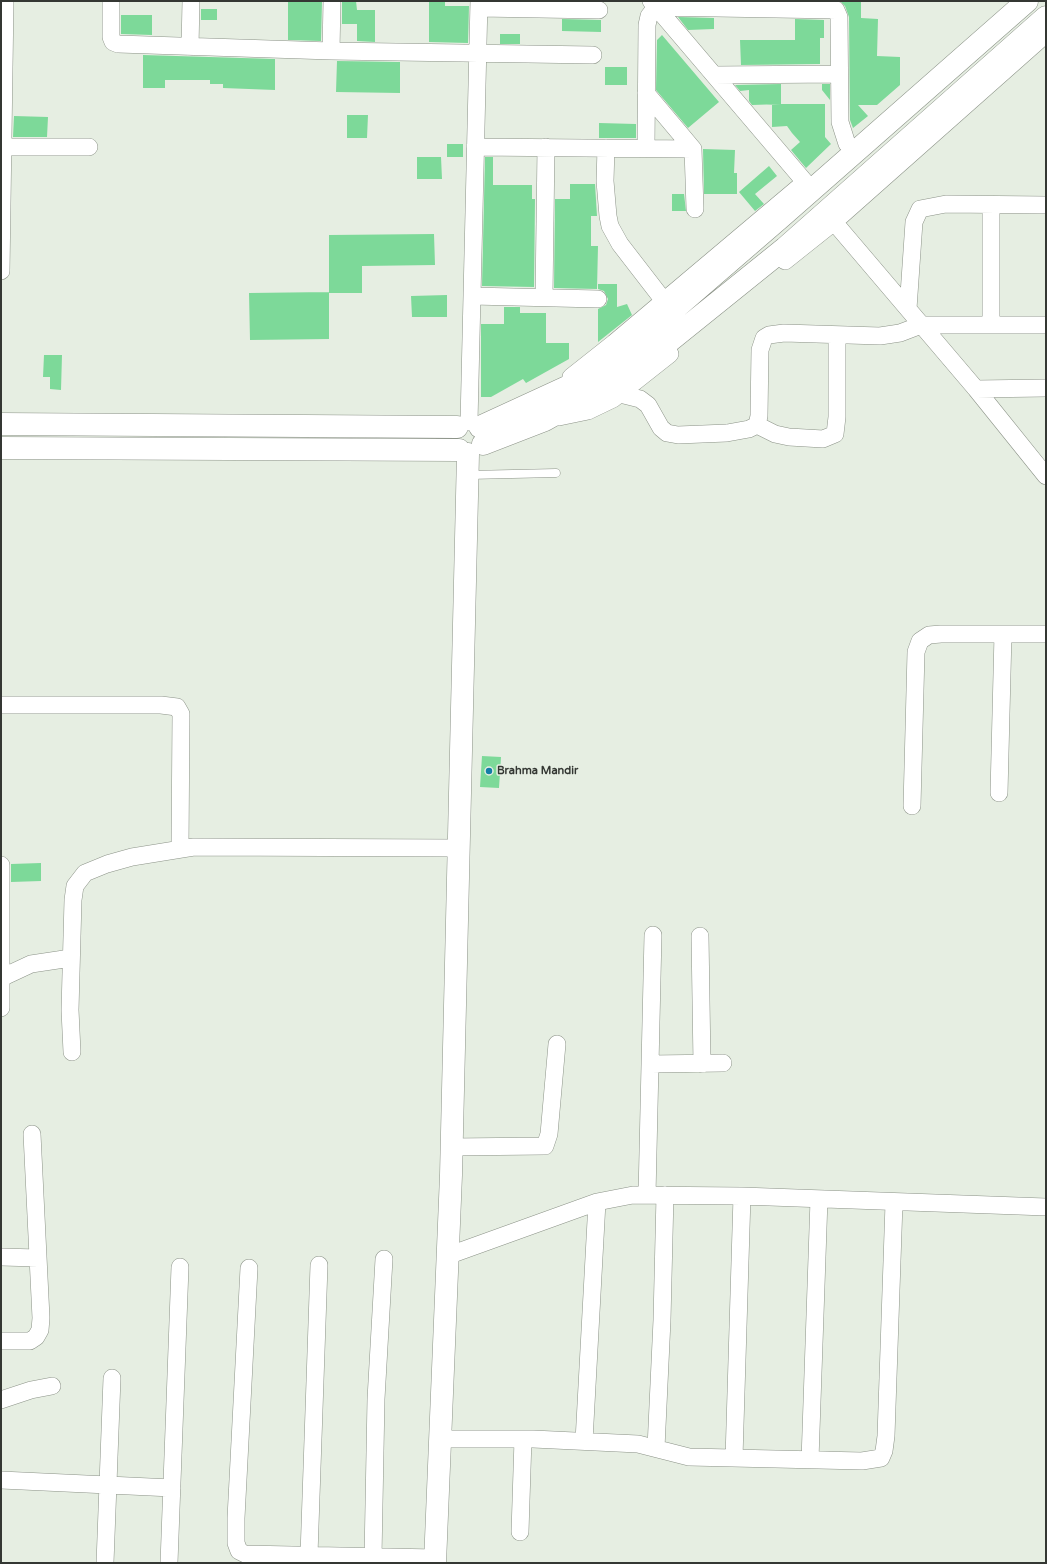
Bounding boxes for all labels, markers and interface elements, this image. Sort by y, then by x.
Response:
place label: Brahma Mandir [497,764,578,778]
marker: Brahma Mandir [484,766,494,776]

